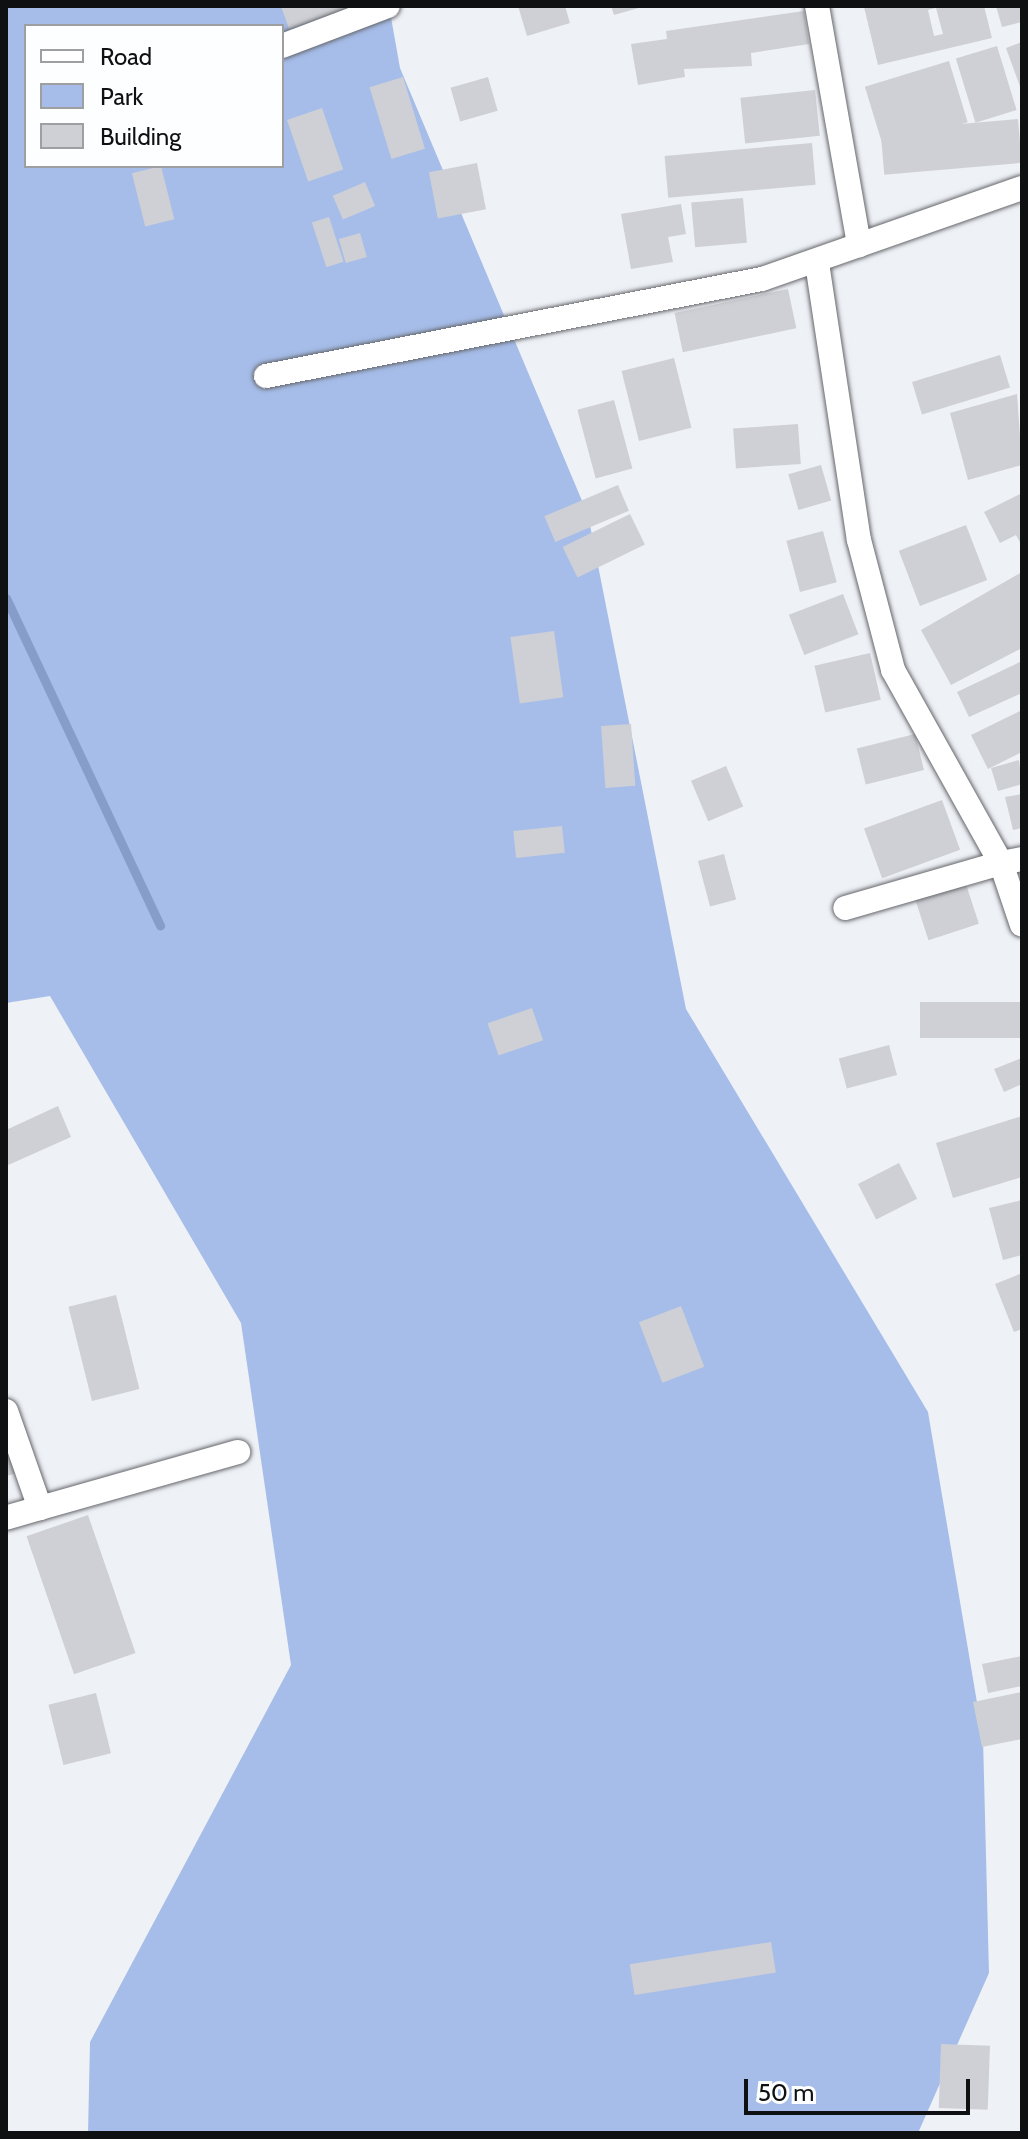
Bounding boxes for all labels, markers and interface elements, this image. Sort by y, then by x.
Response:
legend [24,24,284,168]
text: Road [100,42,152,71]
text: Park [100,82,143,111]
text: Building [100,122,181,151]
scale bar [748,2063,974,2113]
text: 50 m [758,2078,814,2107]

